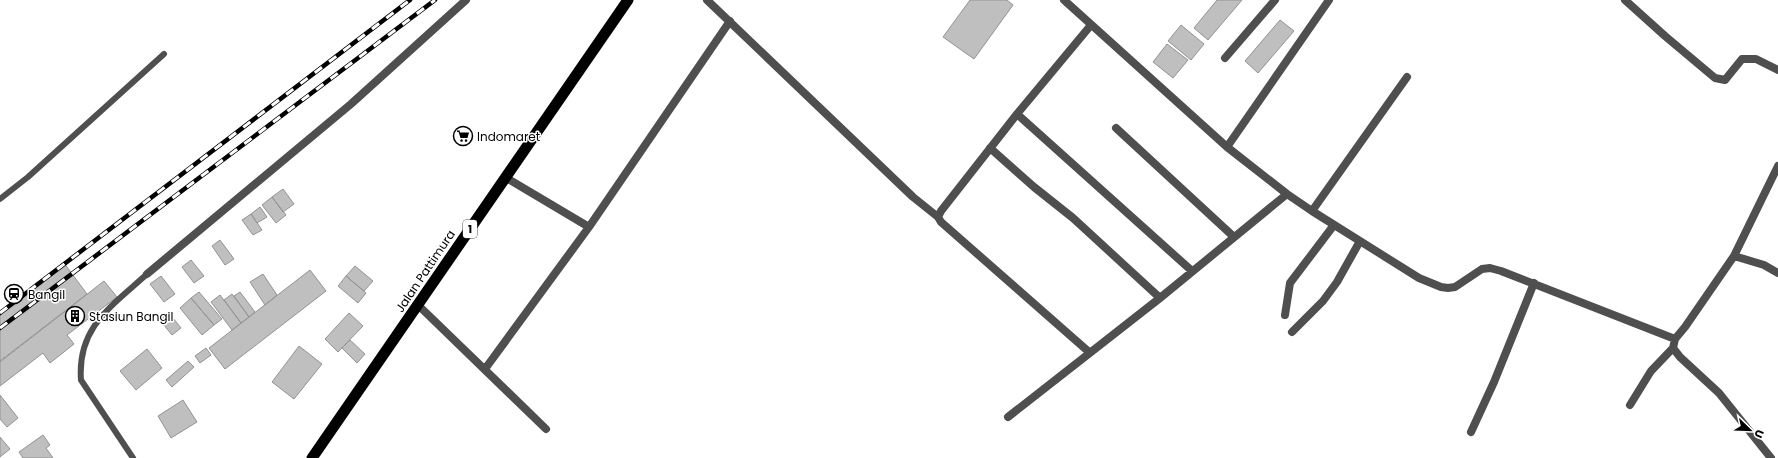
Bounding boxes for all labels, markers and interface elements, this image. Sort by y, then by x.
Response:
supermarket icon: Indomaret [452,125,474,147]
place label: Indomaret [477,128,540,145]
road number: 1 [463,220,477,238]
street label: Jalan Pattimura [391,227,459,315]
station icon: Bangil [3,283,25,305]
place label: Bangil [28,286,65,303]
building icon: Stasiun Bangil [64,305,86,327]
place label: Stasiun Bangil [89,308,174,325]
north arrow [1730,410,1770,450]
text: U [1750,427,1768,441]

